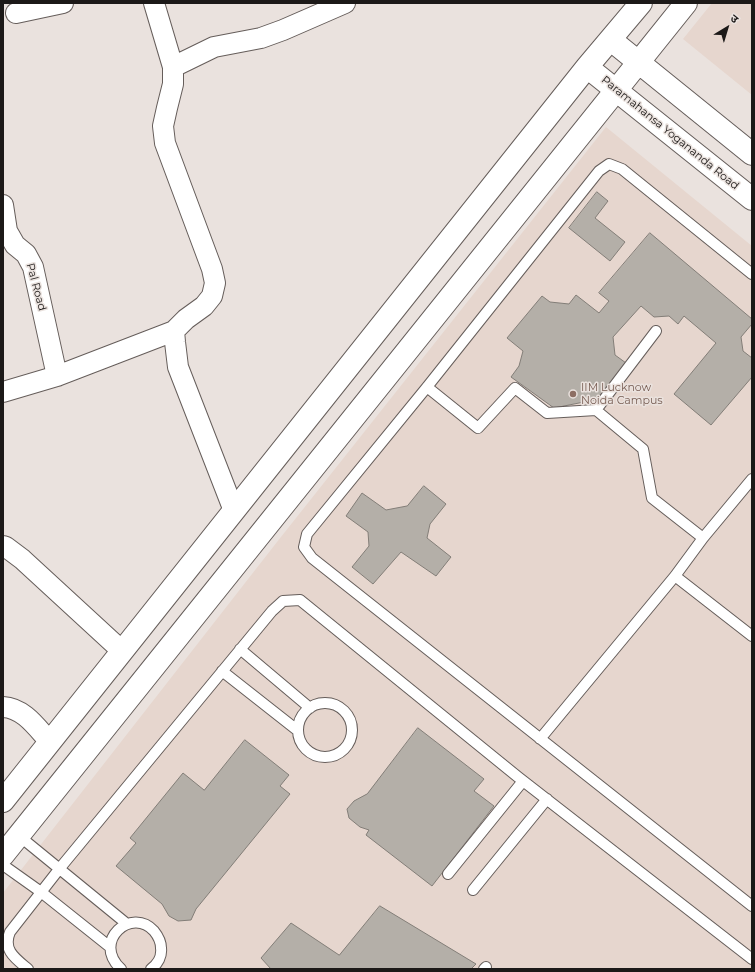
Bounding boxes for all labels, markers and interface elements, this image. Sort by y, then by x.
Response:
north arrow [707,8,747,48]
text: उ [728,11,741,26]
street label: Paramahansa Yogananda Road [599,73,741,193]
street label: Pal Road [23,262,49,312]
place label: IIM Lucknow Noida Campus [581,381,663,407]
marker: IIM Lucknow Noida Campus [568,389,578,399]

